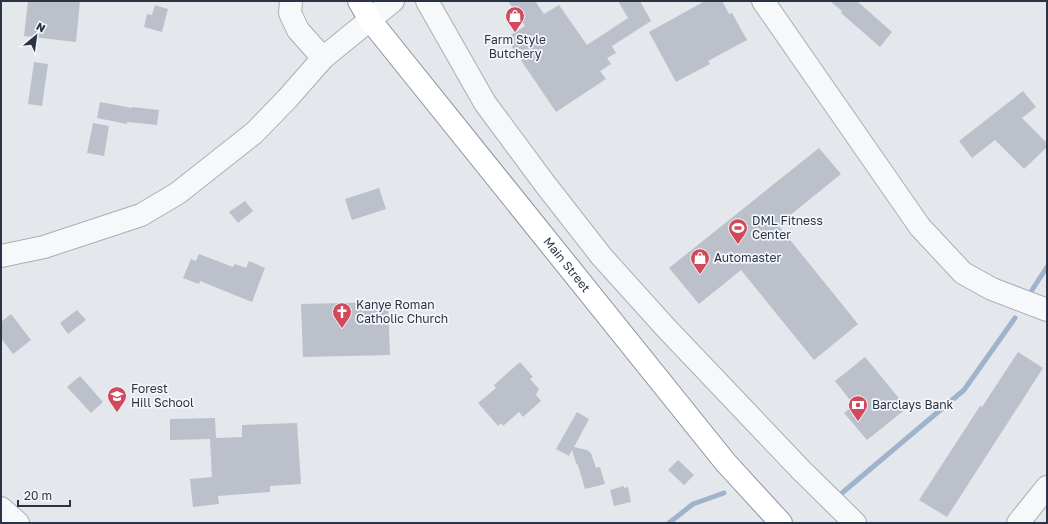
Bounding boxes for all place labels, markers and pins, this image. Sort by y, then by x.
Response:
shop icon: Farm Style Butchery [504,5,526,33]
place label: Farm Style Butchery [484,32,546,61]
place label: DML Fitness Center [752,213,823,242]
sports icon: DML Fitness Center [727,217,749,245]
shop icon: Automaster [689,247,711,275]
place label: Automaster [714,250,782,265]
place label: Kanye Roman Catholic Church [356,297,448,326]
church icon: Kanye Roman Catholic Church [331,301,353,329]
place label: Forest Hill School [131,381,194,410]
school or university icon: Forest Hill School [106,385,128,413]
bank icon: Barclays Bank [847,394,869,422]
place label: Barclays Bank [872,397,954,412]

